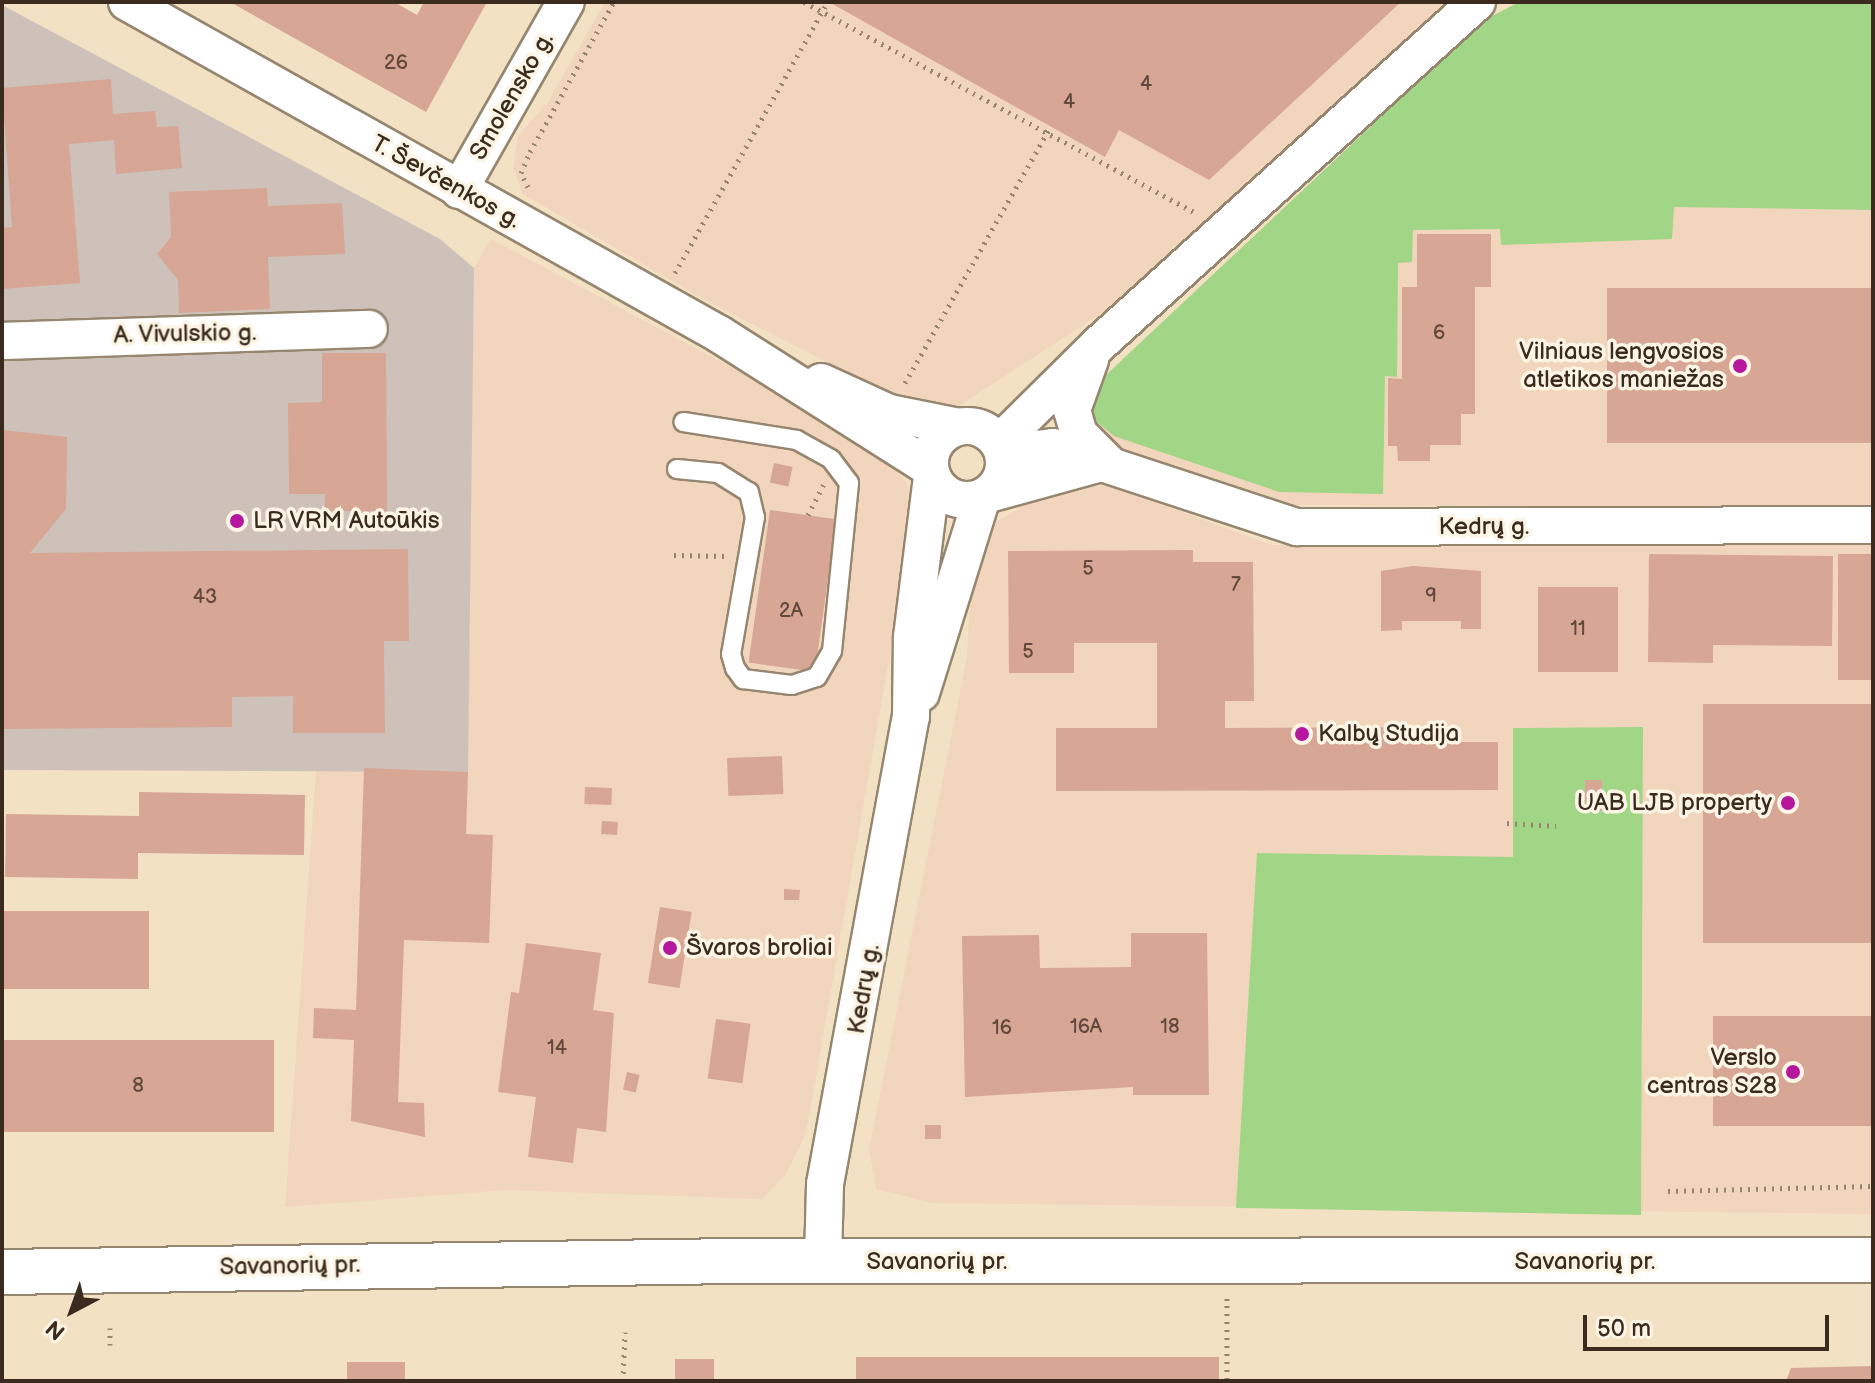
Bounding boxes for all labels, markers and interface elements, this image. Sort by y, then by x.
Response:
street label: Smolensko g. [464,27,560,165]
house number: 26 [384,51,408,75]
house number: 4 [1140,72,1152,96]
house number: 4 [1063,90,1075,114]
street label: T. Ševčenkos g. [366,129,526,235]
street label: A. Vivulskio g. [113,318,257,350]
house number: 6 [1433,321,1445,345]
place label: Vilniaus lengvosios atletikos maniežas [1519,338,1724,394]
marker: Vilniaus lengvosios atletikos maniežas [1731,357,1749,375]
place label: LR VRM Autoūkis [253,507,440,535]
marker: LR VRM Autoūkis [228,512,246,530]
street label: Kedrų g. [1439,513,1529,541]
house number: 5 [1082,557,1094,581]
house number: 7 [1231,573,1241,597]
house number: 9 [1425,584,1437,608]
house number: 43 [193,585,217,609]
house number: 2A [779,599,803,623]
house number: 11 [1570,617,1586,641]
house number: 5 [1022,640,1034,664]
place label: Kalbų Studija [1318,720,1460,748]
marker: Kalbų Studija [1293,725,1311,743]
place label: UAB LJB property [1577,789,1772,817]
marker: UAB LJB property [1779,794,1797,812]
place label: Švaros broliai [686,934,833,962]
marker: Švaros broliai [661,939,679,957]
street label: Kedrų g. [842,942,886,1036]
house number: 16A [1070,1015,1102,1039]
house number: 18 [1160,1015,1180,1039]
house number: 16 [992,1016,1012,1040]
house number: 14 [547,1036,567,1060]
place label: Verslo centras S28 [1646,1044,1777,1100]
marker: Verslo centras S28 [1784,1063,1802,1081]
house number: 8 [132,1074,144,1098]
street label: Savanorių pr. [867,1248,1007,1276]
street label: Savanorių pr. [1515,1248,1655,1276]
street label: Savanorių pr. [219,1250,361,1282]
north arrow [32,1271,112,1351]
scale bar [1587,1299,1833,1349]
text: N [41,1314,71,1345]
text: 50 m [1597,1314,1651,1343]

